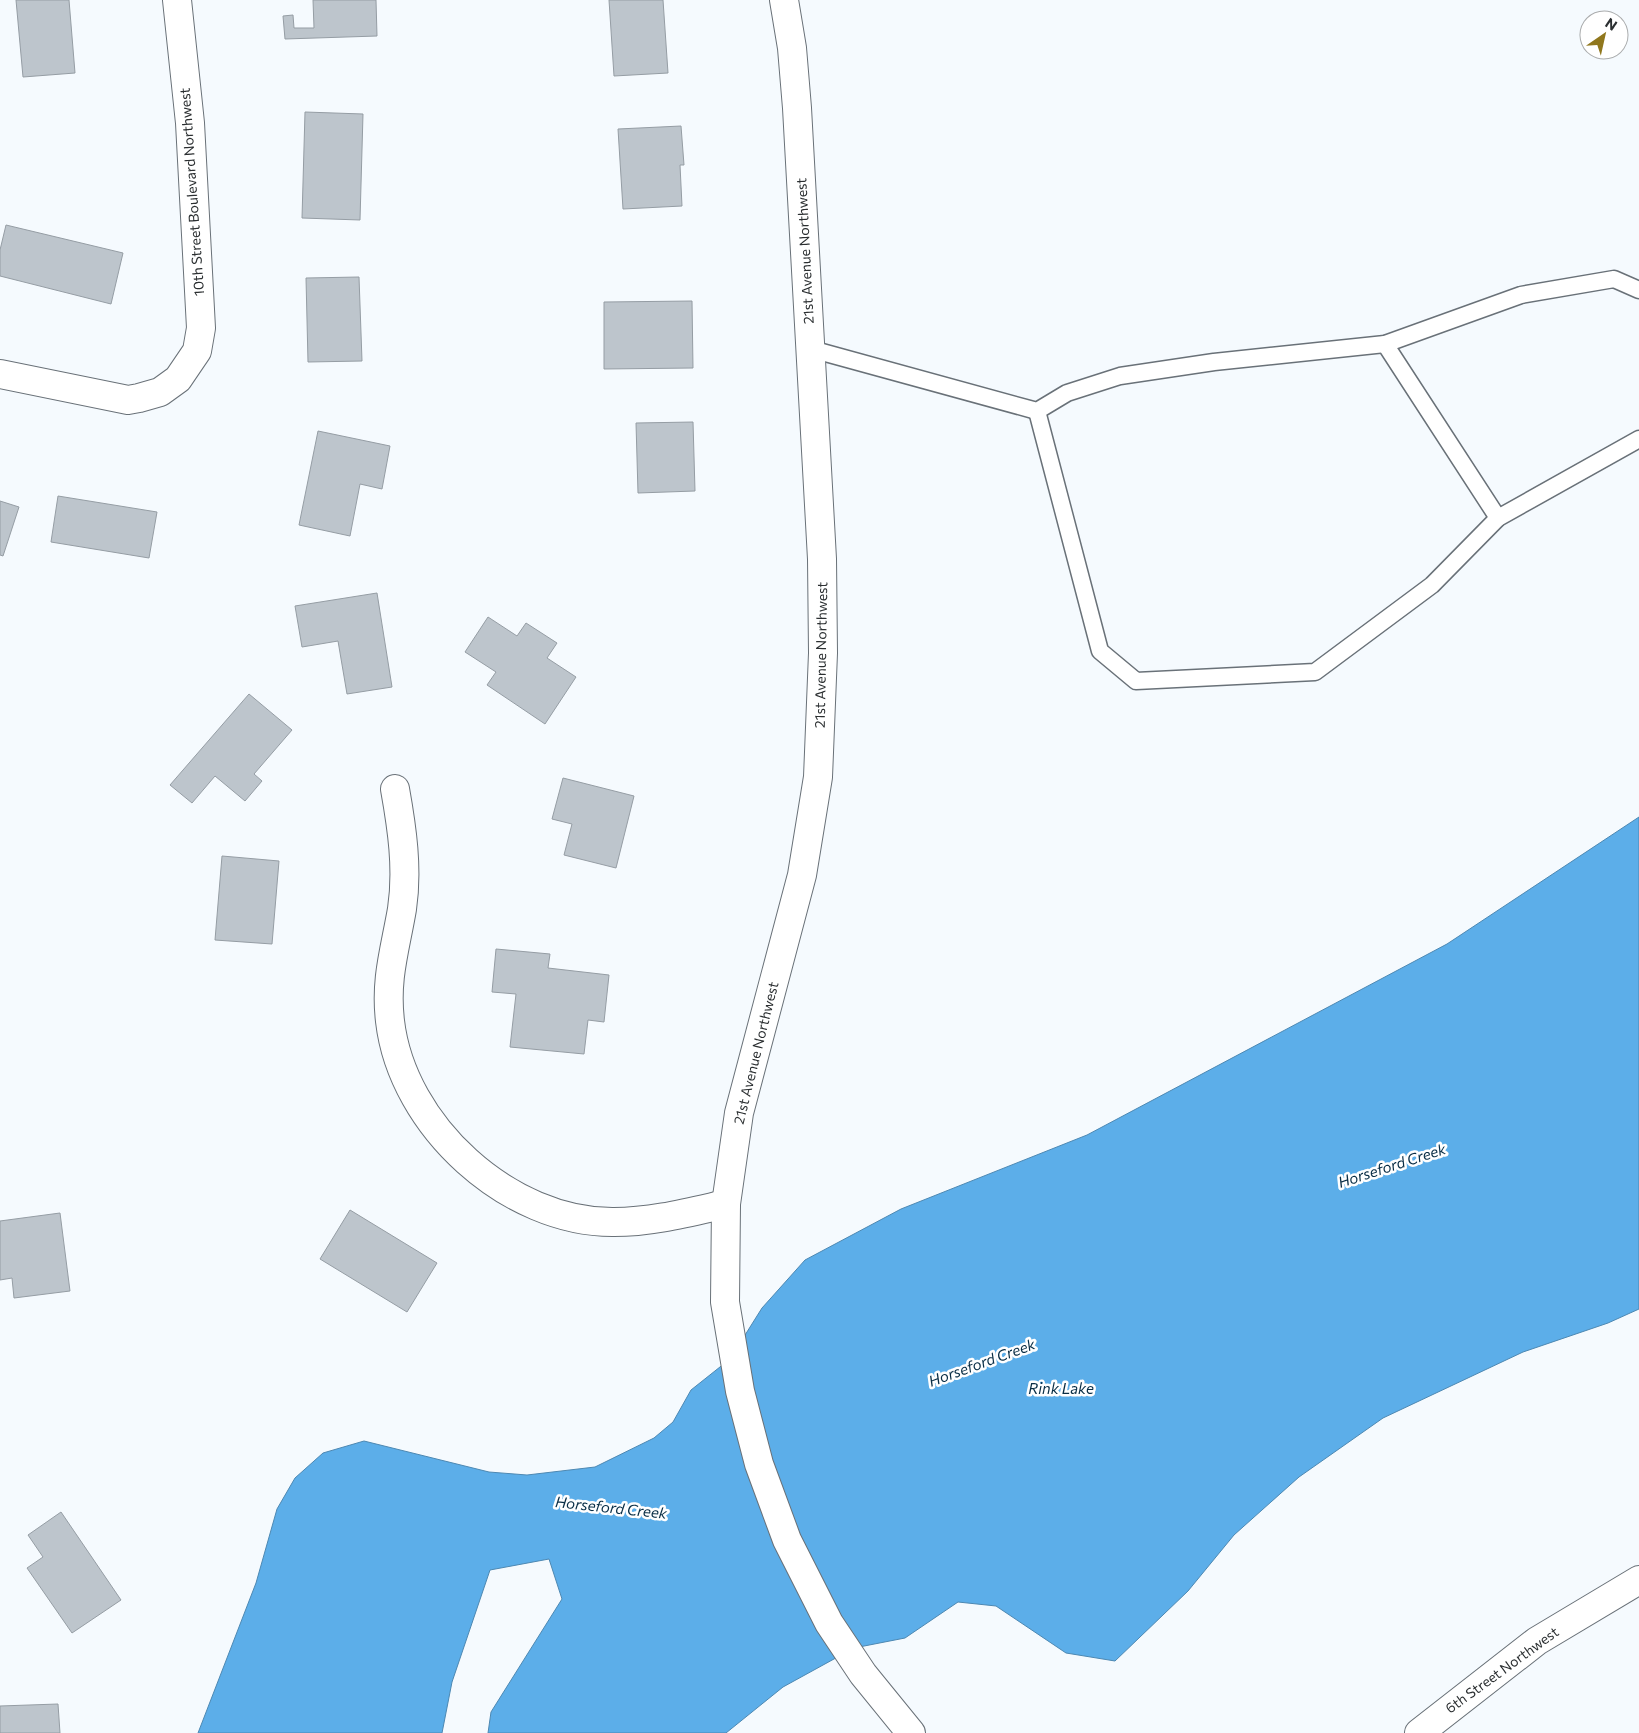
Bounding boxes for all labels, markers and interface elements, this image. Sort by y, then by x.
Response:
north arrow [1579,10,1629,60]
text: N [1602,14,1621,34]
street label: 10th Street Boulevard Northwest [176,87,207,297]
street label: 21st Avenue Northwest [792,177,817,325]
street label: 21st Avenue Northwest [811,581,830,728]
street label: 21st Avenue Northwest [730,980,782,1126]
water label: Horseford Creek [1335,1139,1449,1191]
water label: Horseford Creek [926,1334,1038,1390]
water label: Rink Lake [1028,1379,1094,1397]
water label: Horseford Creek [554,1492,669,1522]
street label: 6th Street Northwest [1442,1623,1562,1716]

